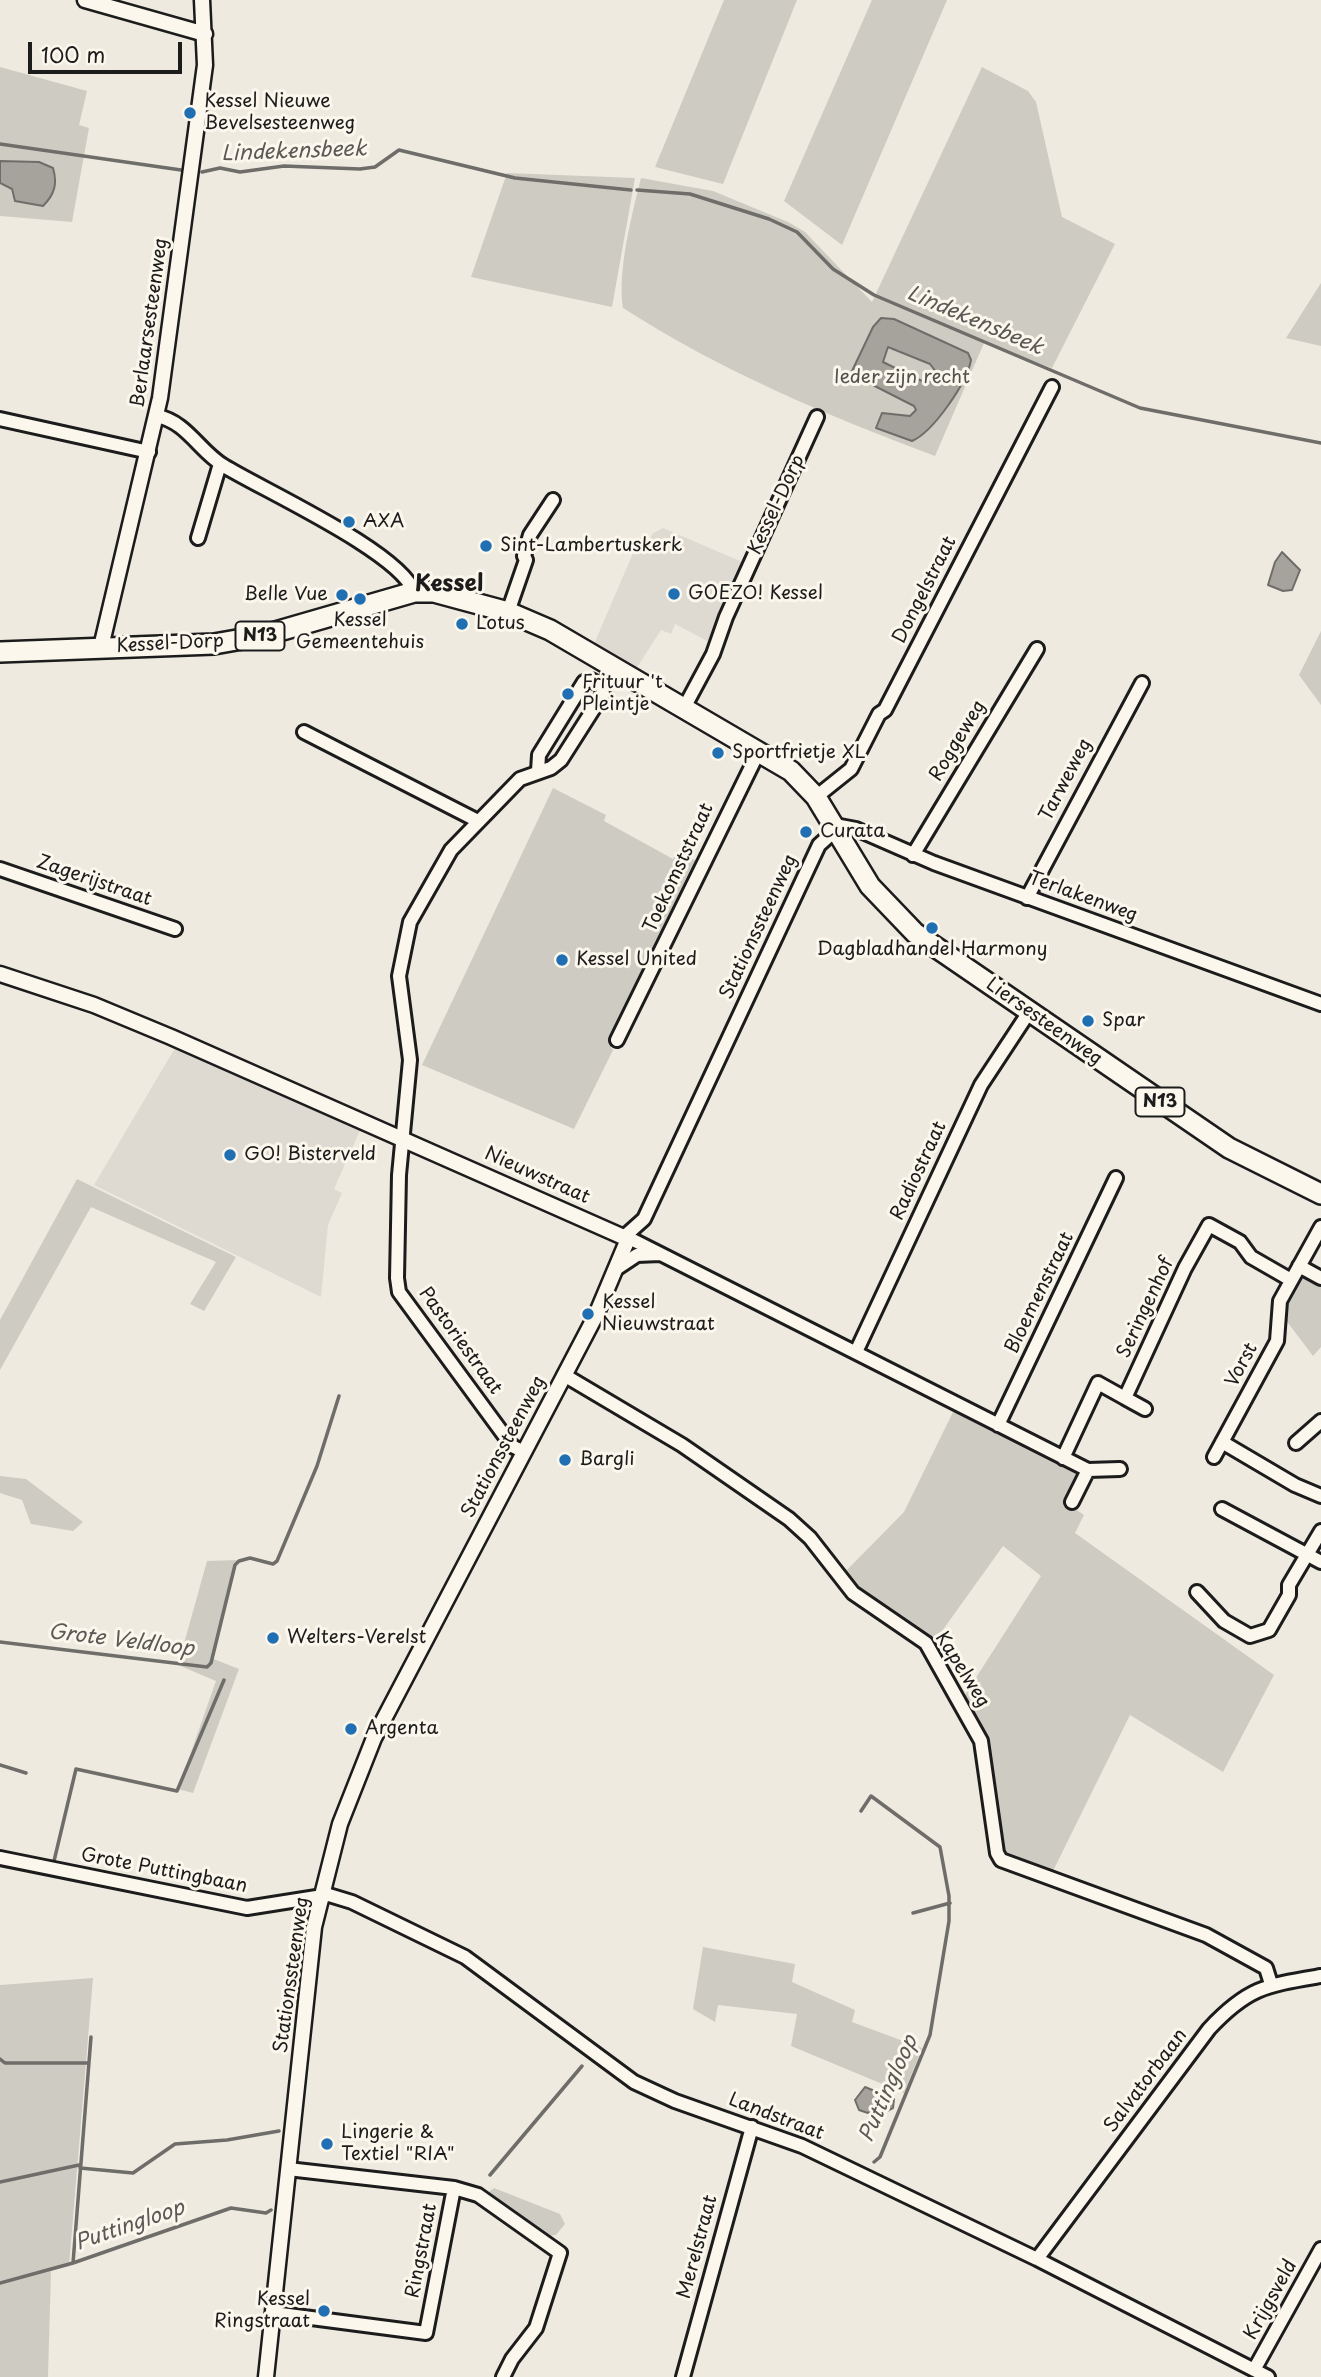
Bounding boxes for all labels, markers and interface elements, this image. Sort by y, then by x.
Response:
scale bar [32,28,186,72]
text: 100 m [41,38,105,70]
place label: Kessel Nieuwe Bevelsesteenweg [204,91,355,135]
marker: Kessel Nieuwe Bevelsesteenweg [182,105,198,121]
water label: Lindekensbeek [221,137,367,167]
street label: Berlaarsesteenweg [127,237,173,409]
water label: Lindekensbeek [903,281,1047,361]
park label: Ieder zijn recht [834,367,970,389]
street label: Kessel-Dorp [744,451,810,559]
place label: AXA [363,511,404,533]
marker: AXA [341,514,357,530]
street label: Dongelstraat [888,533,962,647]
place label: Sint-Lambertuskerk [500,535,682,557]
marker: Sint-Lambertuskerk [478,538,494,554]
district label: Kessel [415,571,483,599]
place label: GOEZO! Kessel [688,583,823,605]
place label: Belle Vue [244,584,328,606]
marker: GOEZO! Kessel [666,586,682,602]
marker: Belle Vue [334,587,350,603]
marker: Kessel Gemeentehuis [352,591,368,607]
place label: Kessel Gemeentehuis [296,610,424,654]
place label: Lotus [476,613,525,635]
marker: Lotus [454,616,470,632]
road number: N13 [236,622,284,650]
street label: Kessel-Dorp [116,630,224,658]
place label: Frituur 't Pleintje [582,672,663,716]
marker: Frituur 't Pleintje [560,686,576,702]
street label: Roggeweg [925,696,991,786]
street label: Tarweweg [1035,735,1097,825]
place label: Sportfrietje XL [732,742,866,764]
marker: Sportfrietje XL [710,745,726,761]
street label: Toekomststraat [639,800,719,936]
place label: Curata [820,821,885,843]
marker: Curata [798,824,814,840]
street label: Zagerijstraat [34,851,154,911]
street label: Stationssteenweg [715,851,803,1003]
street label: Terlakenweg [1025,867,1141,927]
marker: Dagbladhandel Harmony [924,920,940,936]
place label: Dagbladhandel Harmony [817,939,1047,961]
place label: Kessel United [576,949,697,971]
marker: Kessel United [554,952,570,968]
street label: Liersesteenweg [981,973,1107,1071]
place label: Spar [1102,1010,1145,1032]
marker: Spar [1080,1013,1096,1029]
road number: N13 [1136,1087,1184,1116]
street label: Radiostraat [886,1118,952,1224]
street label: Nieuwstraat [481,1143,593,1209]
place label: GO! Bisterveld [244,1144,376,1166]
marker: GO! Bisterveld [222,1147,238,1163]
street label: Bloemenstraat [1001,1228,1079,1358]
street label: Seringenhof [1113,1254,1179,1362]
street label: Pastoriestraat [413,1283,507,1399]
place label: Kessel Nieuwstraat [602,1292,715,1336]
marker: Kessel Nieuwstraat [580,1306,596,1322]
street label: Vorst [1221,1339,1263,1391]
street label: Stationssteenweg [457,1372,551,1522]
place label: Bargli [579,1449,635,1471]
marker: Bargli [557,1452,573,1468]
water label: Grote Veldloop [47,1620,195,1662]
place label: Welters-Verelst [287,1627,426,1649]
street label: Kapelweg [930,1628,994,1712]
marker: Welters-Verelst [265,1630,281,1646]
place label: Argenta [365,1718,438,1740]
marker: Argenta [343,1721,359,1737]
street label: Grote Puttingbaan [79,1844,249,1898]
street label: Stationssteenweg [270,1895,314,2055]
street label: Salvatorbaan [1100,2025,1192,2137]
water label: Puttingloop [854,2032,924,2146]
street label: Landstraat [725,2088,827,2146]
place label: Lingerie & Textiel "RIA" [341,2122,455,2166]
marker: Lingerie & Textiel "RIA" [319,2136,335,2152]
street label: Merelstraat [673,2193,723,2301]
water label: Puttingloop [72,2196,188,2256]
street label: Ringstraat [402,2202,442,2300]
street label: Krijgsveld [1240,2256,1302,2344]
place label: Kessel Ringstraat [214,2289,310,2333]
marker: Kessel Ringstraat [316,2303,332,2319]

